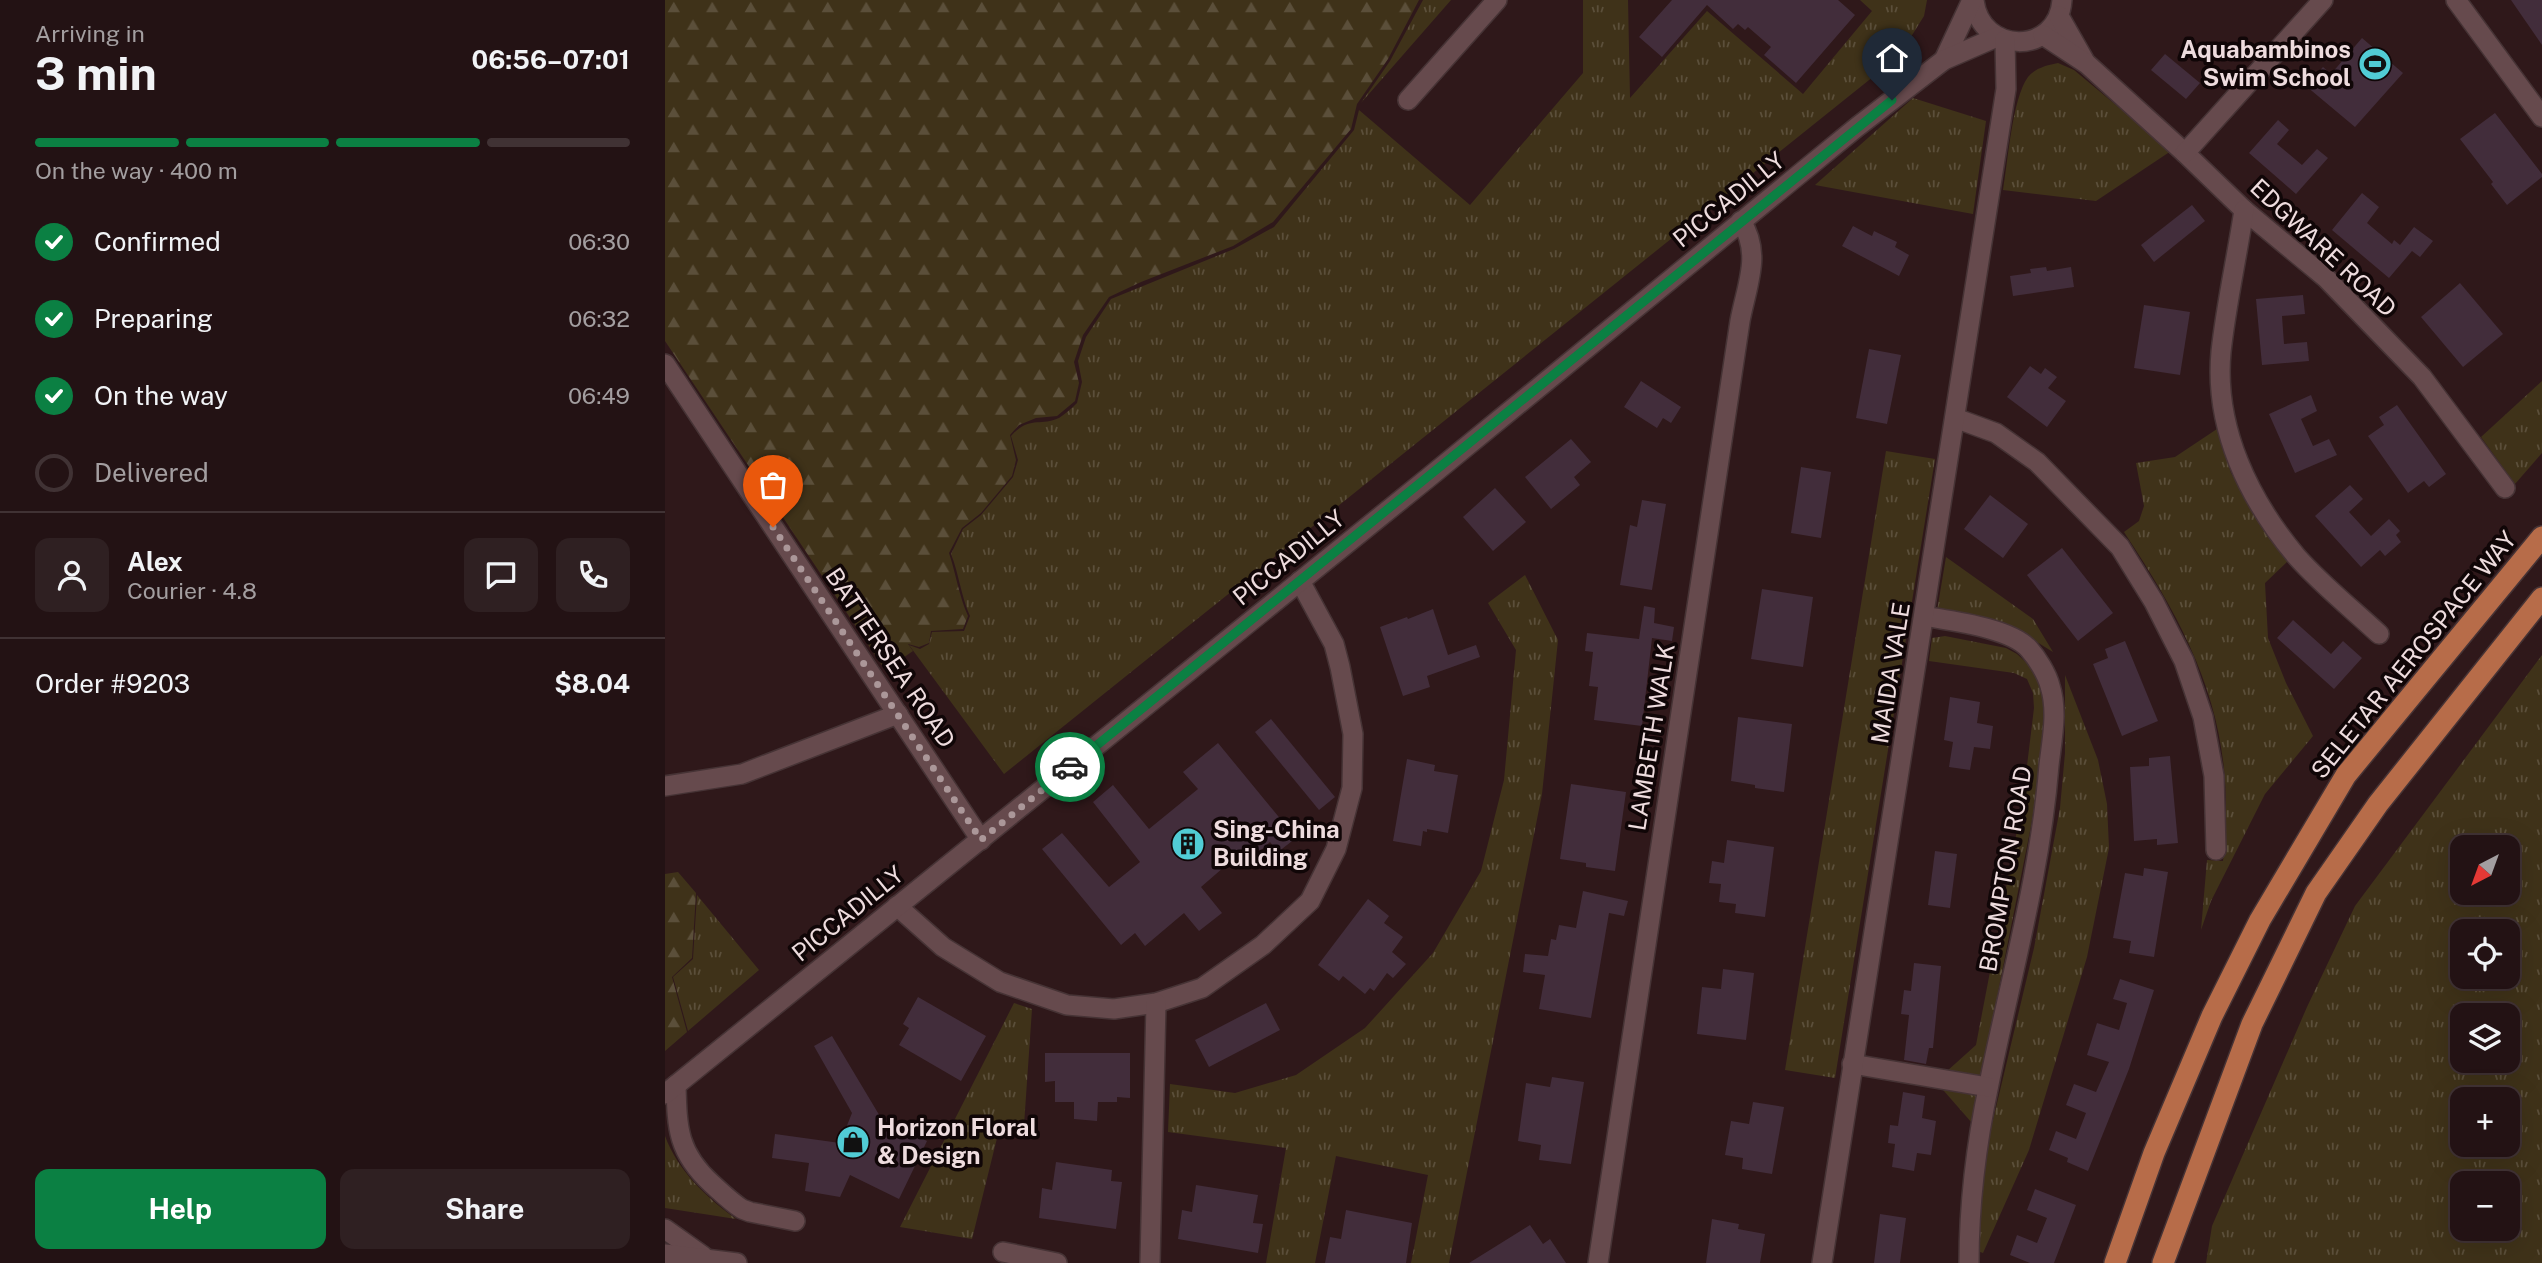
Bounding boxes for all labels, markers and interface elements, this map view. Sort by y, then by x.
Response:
text: Arriving in [35,20,145,47]
pin [1862,28,1922,100]
place label: Aquabambinos Swim School [2180,35,2351,91]
icon: home [1873,39,1911,77]
text: 06:56–07:01 [472,44,630,75]
sports icon: Aquabambinos Swim School [2356,45,2394,83]
text: 3 min [35,46,157,100]
street label: PICCADILLY [1667,145,1790,253]
text: On the way · 400 m [35,157,238,184]
street label: EDGWARE ROAD [2245,173,2402,322]
icon: check [35,223,73,261]
text: Confirmed [94,226,221,257]
text: 06:30 [568,228,630,255]
icon: check [35,300,73,338]
text: Preparing [94,303,213,334]
text: 06:32 [568,305,630,332]
icon: check [35,377,73,415]
text: On the way [94,380,228,411]
text: 06:49 [568,382,630,409]
pin [743,455,803,527]
text: Delivered [94,457,209,488]
icon: bag [754,466,792,504]
street label: PICCADILLY [1227,503,1350,611]
street label: SELETAR AEROSPACE WAY [2305,525,2522,784]
button: person [35,538,109,612]
button: chat [464,538,538,612]
button: phone [556,538,630,612]
text: Alex [127,546,183,577]
street label: BATTERSEA ROAD [820,562,961,753]
text: Courier · 4.8 [127,577,257,604]
street label: MAIDA VALE [1865,600,1915,745]
street label: LAMBETH WALK [1622,641,1680,833]
text: Order #9203 [35,668,190,699]
text: $8.04 [554,668,630,699]
courier [1035,732,1105,802]
icon: car [1051,748,1089,786]
street label: BROMPTON ROAD [1973,764,2037,974]
place label: Sing-China Building [1213,815,1340,871]
building icon: Sing-China Building [1169,825,1207,863]
north arrow [2450,835,2520,905]
map controls [2450,835,2520,1241]
street label: PICCADILLY [786,859,909,967]
button: locate [2450,919,2520,989]
button: layers [2450,1003,2520,1073]
button: + [2450,1087,2520,1157]
place label: Horizon Floral & Design [877,1113,1037,1169]
shop icon: Horizon Floral & Design [834,1123,872,1161]
button: Help [35,1169,326,1249]
button: Share [340,1169,630,1249]
button: − [2450,1171,2520,1241]

